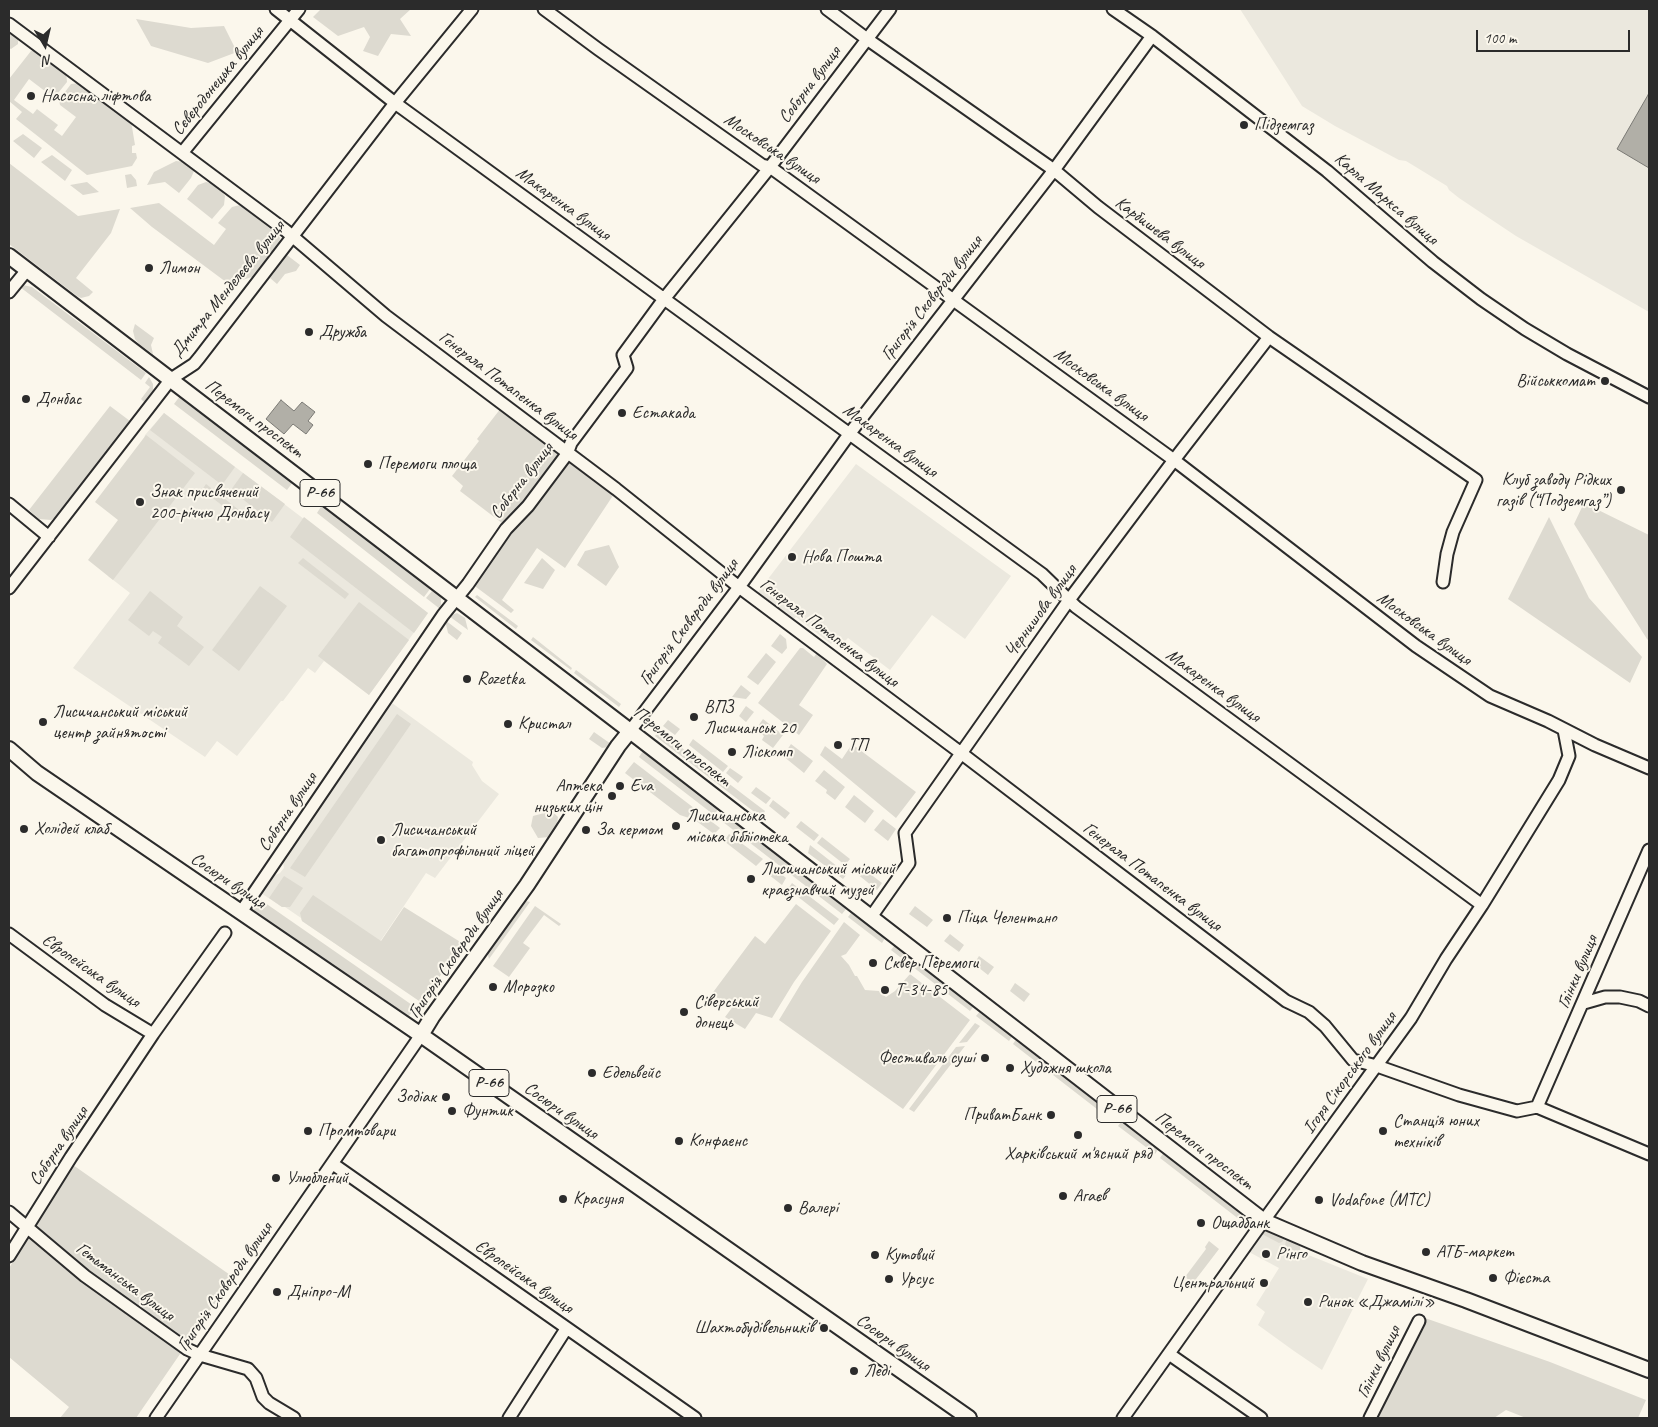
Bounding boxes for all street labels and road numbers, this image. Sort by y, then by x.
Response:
street label: Сєвєродонецька вулиця [167,22,269,140]
street label: Соборна вулиця [774,42,846,128]
street label: Московська вулиця [720,109,824,189]
street label: Карла Маркса вулиця [1330,148,1442,250]
street label: Макаренка вулиця [511,162,615,246]
street label: Карбишева вулиця [1111,192,1209,274]
street label: Дмитра Менделєєва вулиця [166,216,290,362]
street label: Григорія Сковороди вулиця [877,231,987,365]
street label: Генерала Потапенка вулиця [434,327,582,445]
street label: Московська вулиця [1049,343,1153,427]
street label: Перемоги проспект [200,375,308,463]
street label: Макаренка вулиця [838,399,942,483]
street label: Соборна вулиця [486,439,558,523]
road number: Р-66 [300,479,340,506]
street label: Григорія Сковороди вулиця [635,555,743,689]
street label: Чернишова вулиця [1000,560,1082,662]
street label: Генерала Потапенка вулиця [755,574,903,692]
street label: Московська вулиця [1372,587,1476,671]
street label: Макаренка вулиця [1161,644,1265,728]
street label: Перемоги проспект [629,702,735,792]
street label: Соборна вулиця [254,768,322,856]
street label: Генерала Потапенка вулиця [1078,818,1226,936]
street label: Сосюри вулиця [186,848,270,914]
street label: Григорія Сковороди вулиця [403,885,509,1023]
street label: Європейська вулиця [38,929,144,1013]
street label: Глінки вулиця [1553,932,1603,1012]
street label: Ігоря Сікорського вулиця [1298,1008,1402,1138]
road number: Р-66 [469,1070,509,1096]
street label: Сосюри вулиця [520,1078,602,1144]
road number: Р-66 [1097,1096,1137,1122]
street label: Соборна вулиця [25,1102,93,1190]
street label: Перемоги проспект [1150,1107,1258,1195]
street label: Григорія Сковороди вулиця [172,1218,278,1356]
street label: Європейська вулиця [471,1235,577,1319]
street label: Гетьманська вулиця [71,1238,179,1326]
street label: Сосюри вулиця [852,1310,934,1376]
street label: Глінки вулиця [1352,1322,1406,1402]

